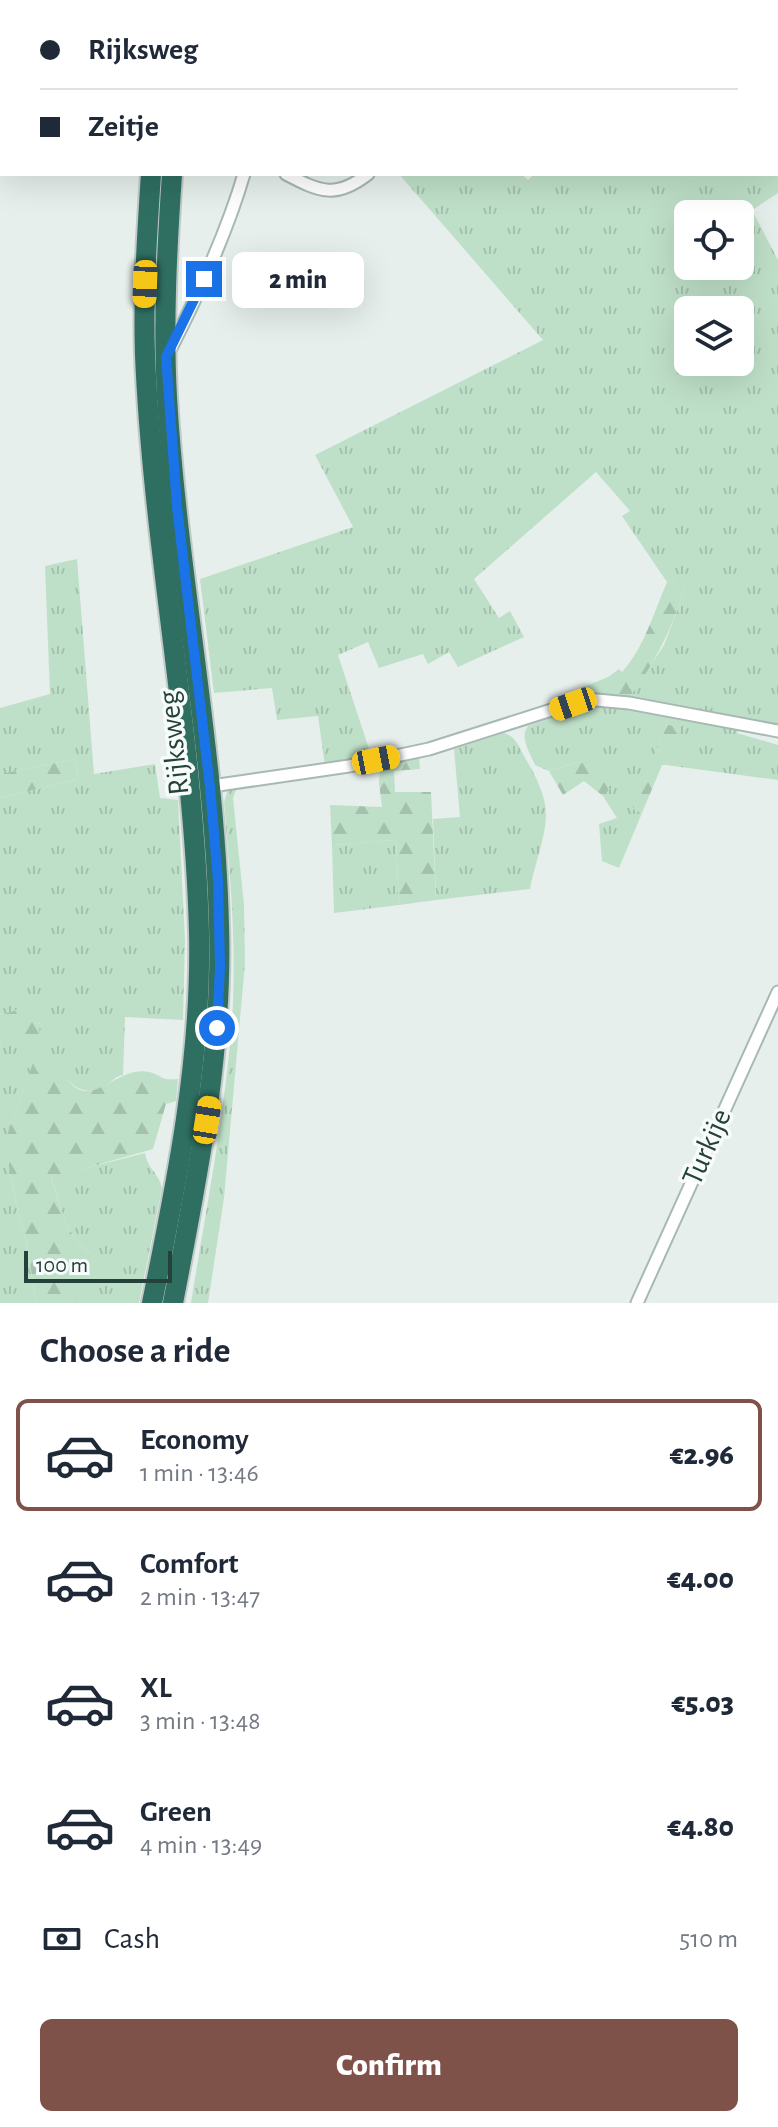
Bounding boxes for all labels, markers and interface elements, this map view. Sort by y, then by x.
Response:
text: Rijksweg [88,35,198,65]
text: Zeitje [88,112,159,142]
map controls [674,200,754,376]
button: locate [674,200,754,280]
callout: 2 min [232,251,364,307]
car [132,260,158,308]
route end [186,261,222,297]
text: 2 min [269,267,327,293]
button: layers [674,296,754,376]
car [546,685,600,723]
street label: Rijksweg [154,689,194,797]
car [350,744,402,776]
route start [199,1010,235,1046]
car [191,1094,223,1146]
street label: Turkije [677,1104,737,1190]
scale bar [24,1247,172,1283]
text: 100 m [36,1254,88,1276]
text: Choose a ride [40,1333,230,1369]
icon: car [44,1419,116,1491]
text: Economy [140,1425,249,1455]
text: €2.96 [670,1440,734,1470]
text: 1 min · 13:46 [140,1460,259,1486]
icon: car [44,1543,116,1615]
text: Comfort [140,1549,239,1579]
text: €4.00 [667,1564,734,1594]
text: 2 min · 13:47 [140,1584,260,1610]
icon: car [44,1667,116,1739]
text: XL [140,1673,172,1703]
text: €5.03 [672,1688,734,1718]
text: 3 min · 13:48 [140,1708,260,1734]
icon: car [44,1791,116,1863]
text: Green [140,1797,212,1827]
text: €4.80 [667,1812,734,1842]
text: 4 min · 13:49 [140,1832,262,1858]
icon: cash [40,1917,84,1961]
text: Cash [104,1924,160,1954]
text: 510 m [679,1926,738,1952]
button: Confirm [40,2019,738,2111]

